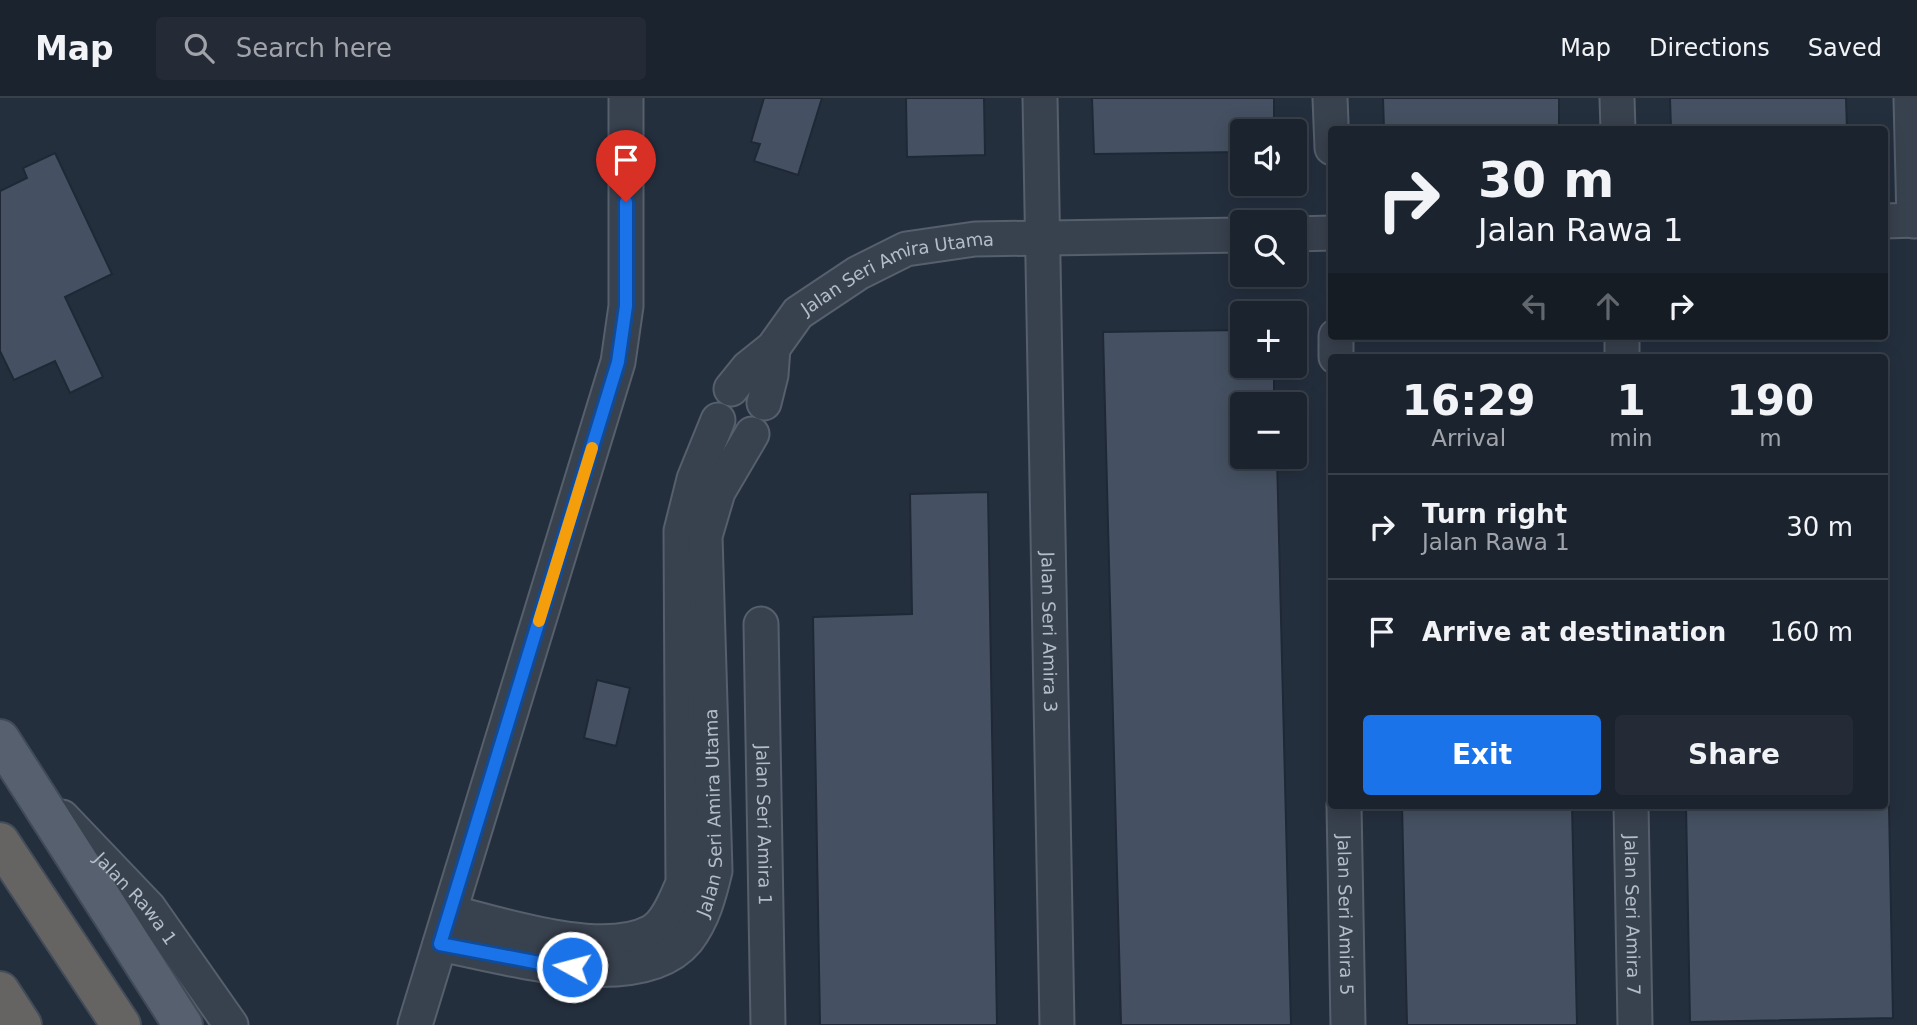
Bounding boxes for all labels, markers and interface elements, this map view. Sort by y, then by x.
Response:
search box [156,17,646,80]
text: Map [35,29,114,68]
icon: search [180,29,218,67]
text: Search here [236,33,392,63]
text: Map [1560,34,1611,62]
text: Directions [1649,34,1770,62]
text: Saved [1808,34,1882,62]
map controls [1230,119,1307,469]
button: sound [1230,119,1307,196]
pin [596,130,656,202]
icon: arrive [607,141,645,179]
text: 30 m [1478,152,1614,209]
icon: right [1363,154,1454,245]
button: search [1230,210,1307,287]
text: Jalan Rawa 1 [1478,211,1683,249]
street label: Jalan Seri Amira Utama [796,227,994,319]
icon: left [1516,287,1554,325]
icon: ahead [1589,287,1627,325]
icon: right [1662,287,1700,325]
button: + [1230,301,1307,378]
text: 16:29 [1402,376,1536,425]
text: 1 [1616,376,1646,425]
text: 190 [1727,376,1814,425]
button: − [1230,392,1307,469]
text: Arrival [1431,425,1506,451]
text: min [1609,425,1653,451]
text: m [1759,425,1782,451]
text: Turn right [1422,499,1567,529]
icon: right [1363,508,1401,546]
text: 30 m [1786,512,1853,542]
text: Jalan Rawa 1 [1422,529,1570,555]
street label: Jalan Seri Amira 3 [1038,550,1062,712]
icon: arrive [1363,613,1401,651]
text: Arrive at destination [1422,617,1726,647]
text: 160 m [1770,617,1853,647]
street label: Jalan Seri Amira Utama [691,708,726,921]
button: Exit [1363,715,1601,795]
button: Share [1615,715,1853,795]
street label: Jalan Seri Amira 1 [753,743,776,906]
street label: Jalan Seri Amira 5 [1334,833,1358,996]
street label: Jalan Seri Amira 7 [1621,833,1645,996]
street label: Jalan Rawa 1 [90,847,182,948]
position arrow [535,930,609,1004]

